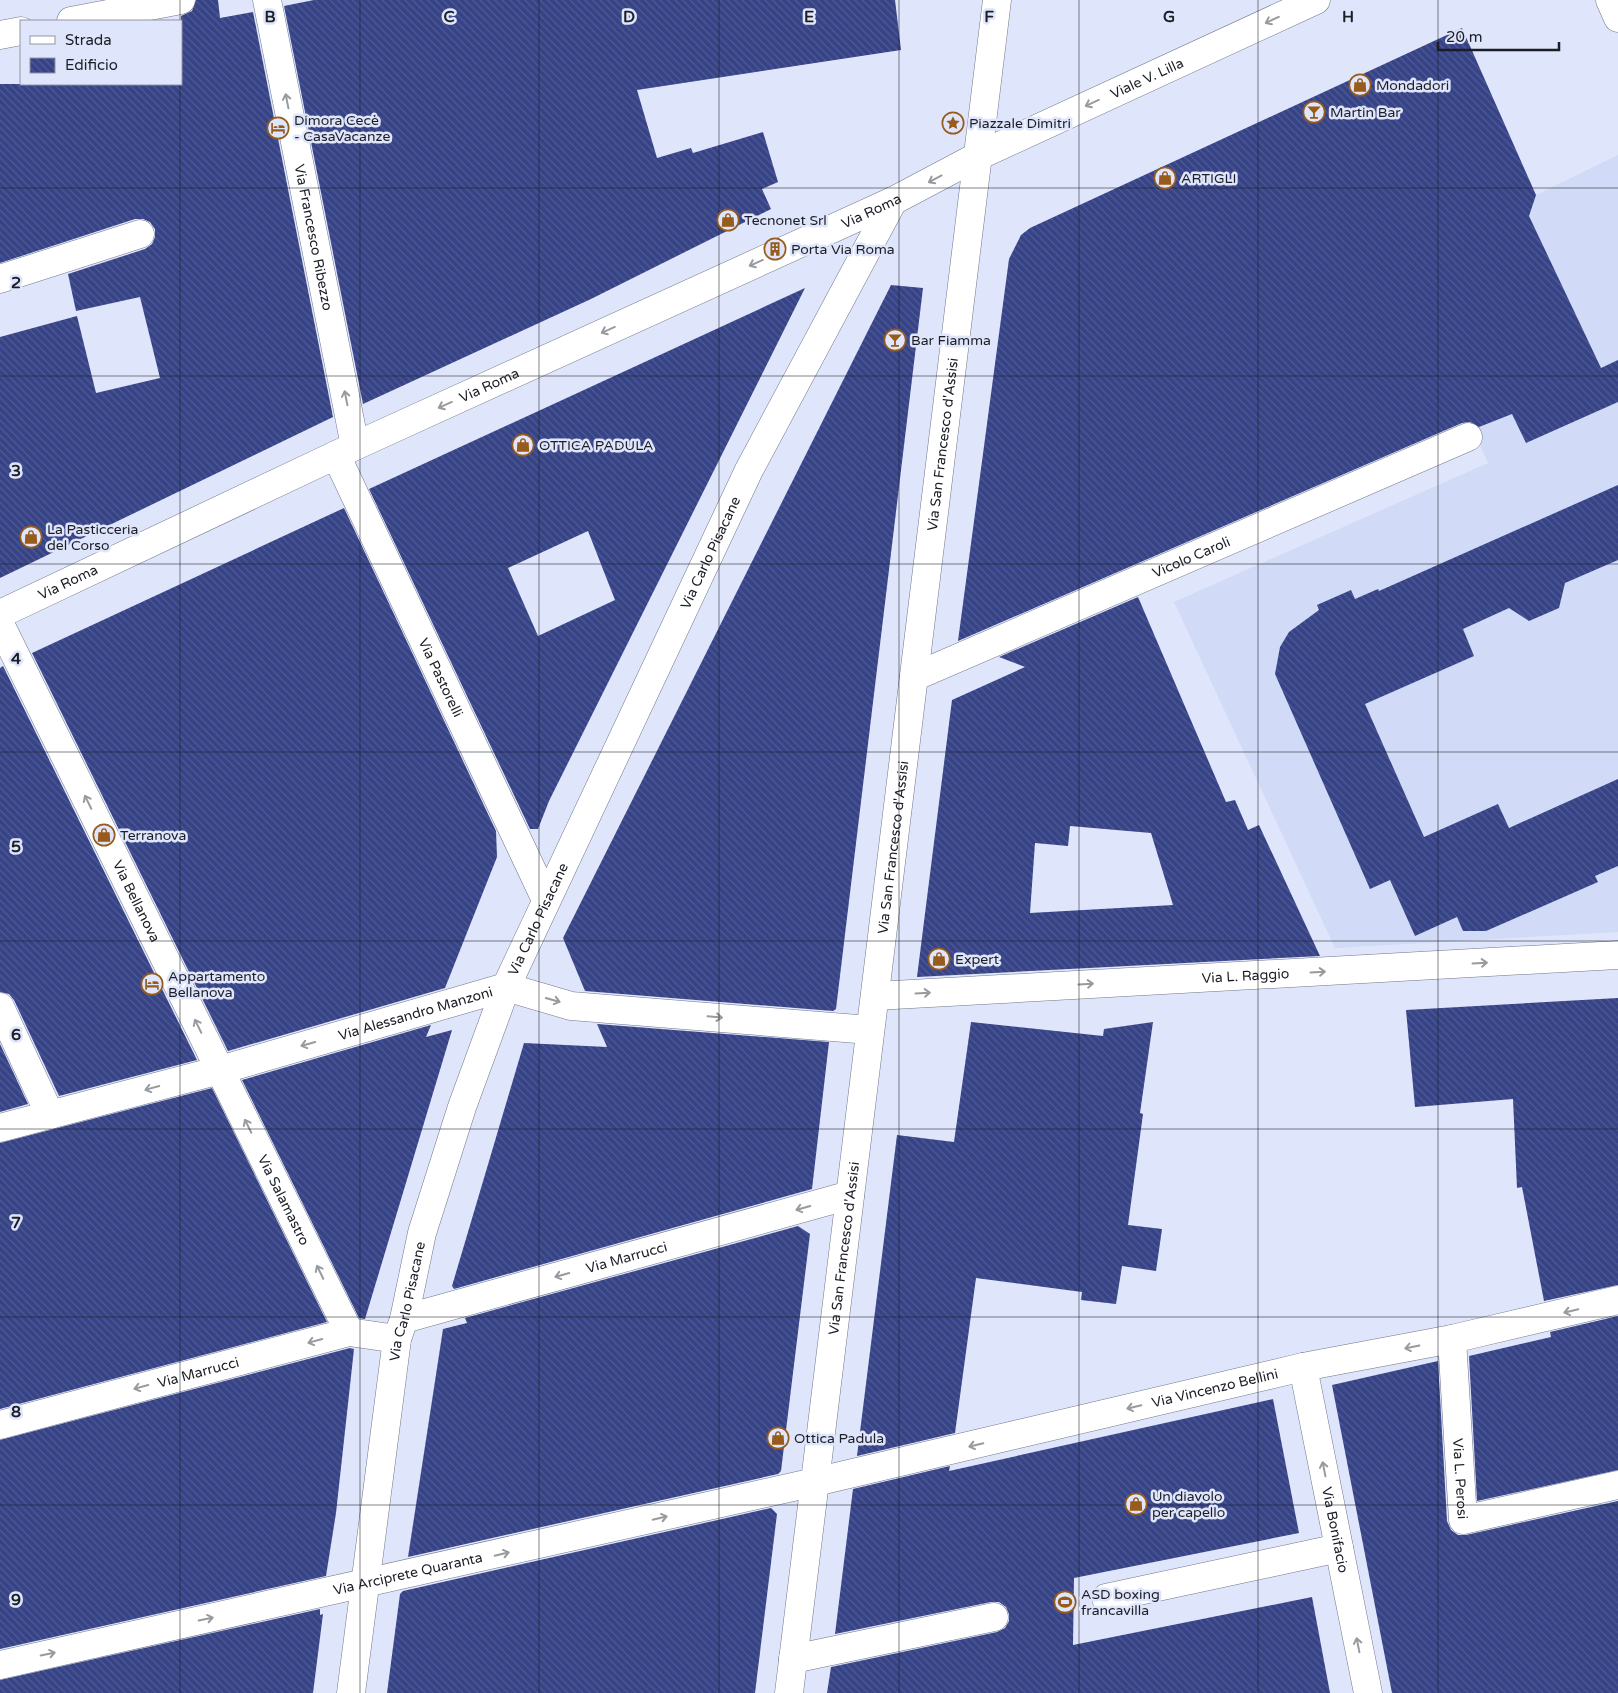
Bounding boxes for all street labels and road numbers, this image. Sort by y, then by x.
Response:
street label: Viale V. Lilla [1108,54,1186,103]
street label: Via Francesco Ribezzo [291,163,336,312]
street label: Via Roma [839,190,904,232]
street label: Via San Francesco d'Assisi [924,357,962,532]
street label: Via Roma [457,364,522,406]
street label: Via Carlo Pisacane [677,494,744,612]
street label: Vicolo Caroli [1150,533,1233,582]
street label: Via Roma [36,561,100,604]
street label: Via Pastorelli [415,635,466,720]
street label: Via San Francesco d'Assisi [874,760,912,935]
street label: Via Bellanova [109,858,164,945]
street label: Via Carlo Pisacane [505,860,572,978]
street label: Via L. Raggio [1201,965,1290,987]
street label: Via Alessandro Manzoni [336,983,495,1044]
street label: Via Salamastro [254,1152,313,1248]
street label: Via San Francesco d'Assisi [825,1161,863,1336]
street label: Via Marrucci [584,1238,669,1277]
street label: Via Carlo Pisacane [386,1240,429,1362]
street label: Via Marrucci [156,1354,241,1392]
street label: Via Vincenzo Bellini [1150,1365,1280,1411]
street label: Via L. Perosi [1449,1438,1471,1520]
street label: Via Bonifacio [1318,1485,1352,1574]
street label: Via Arciprete Quaranta [332,1549,484,1599]

